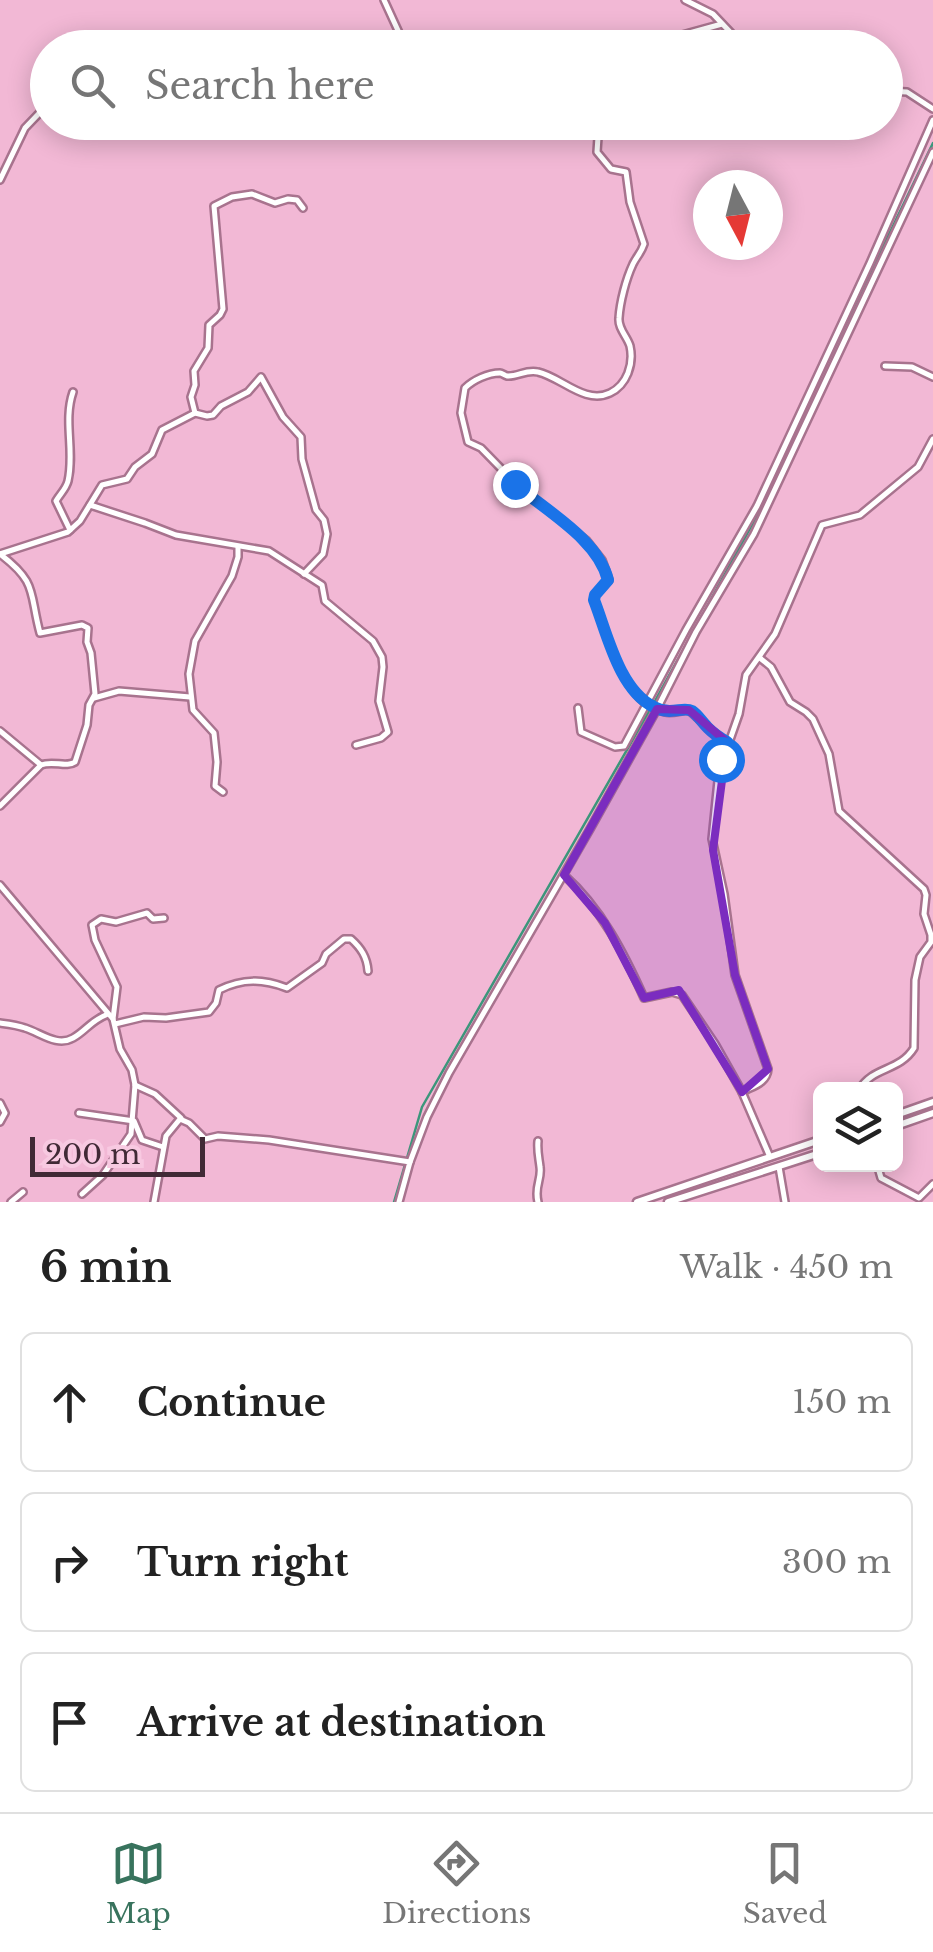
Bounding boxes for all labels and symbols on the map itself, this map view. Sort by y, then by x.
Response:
north arrow [693,170,783,260]
route end [493,462,539,508]
route start [699,737,745,783]
scale bar [30,1132,205,1176]

